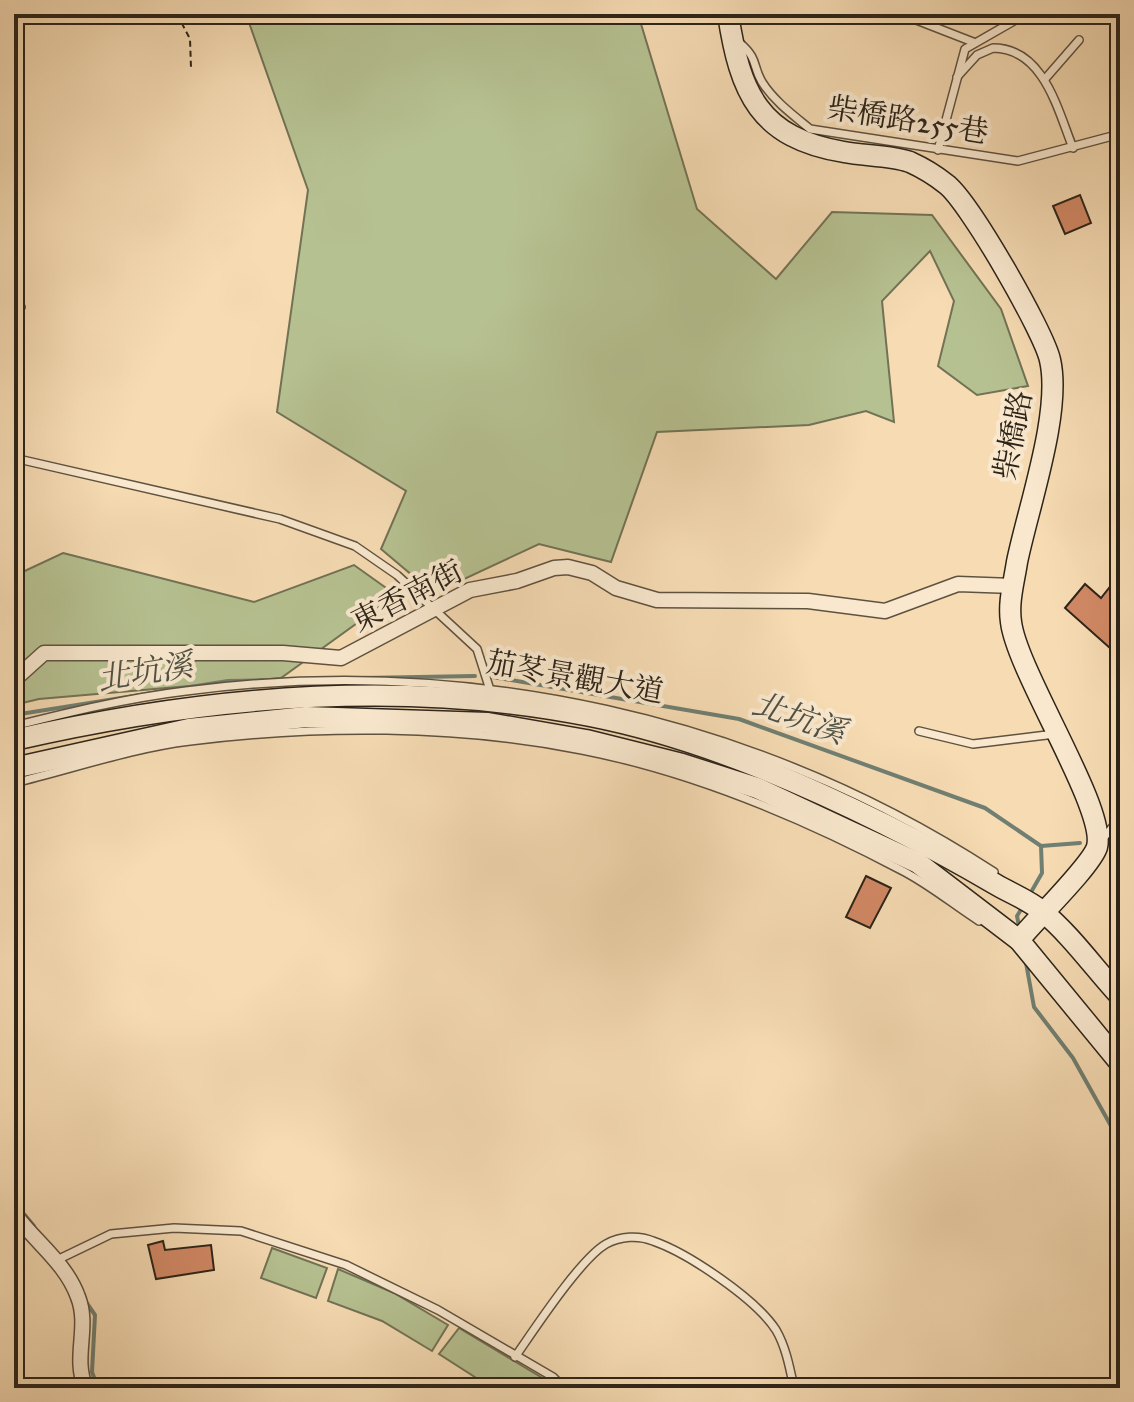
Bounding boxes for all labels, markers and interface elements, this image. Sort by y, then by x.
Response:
street label: 柴橋路255巷 [825,90,991,150]
street label: 柴橋路 [987,387,1039,483]
street label: 東香南街 [345,553,469,639]
street label: 茄苳景觀大道 [483,644,667,710]
water label: 北坑溪 [95,645,198,699]
water label: 北坑溪 [747,684,854,753]

